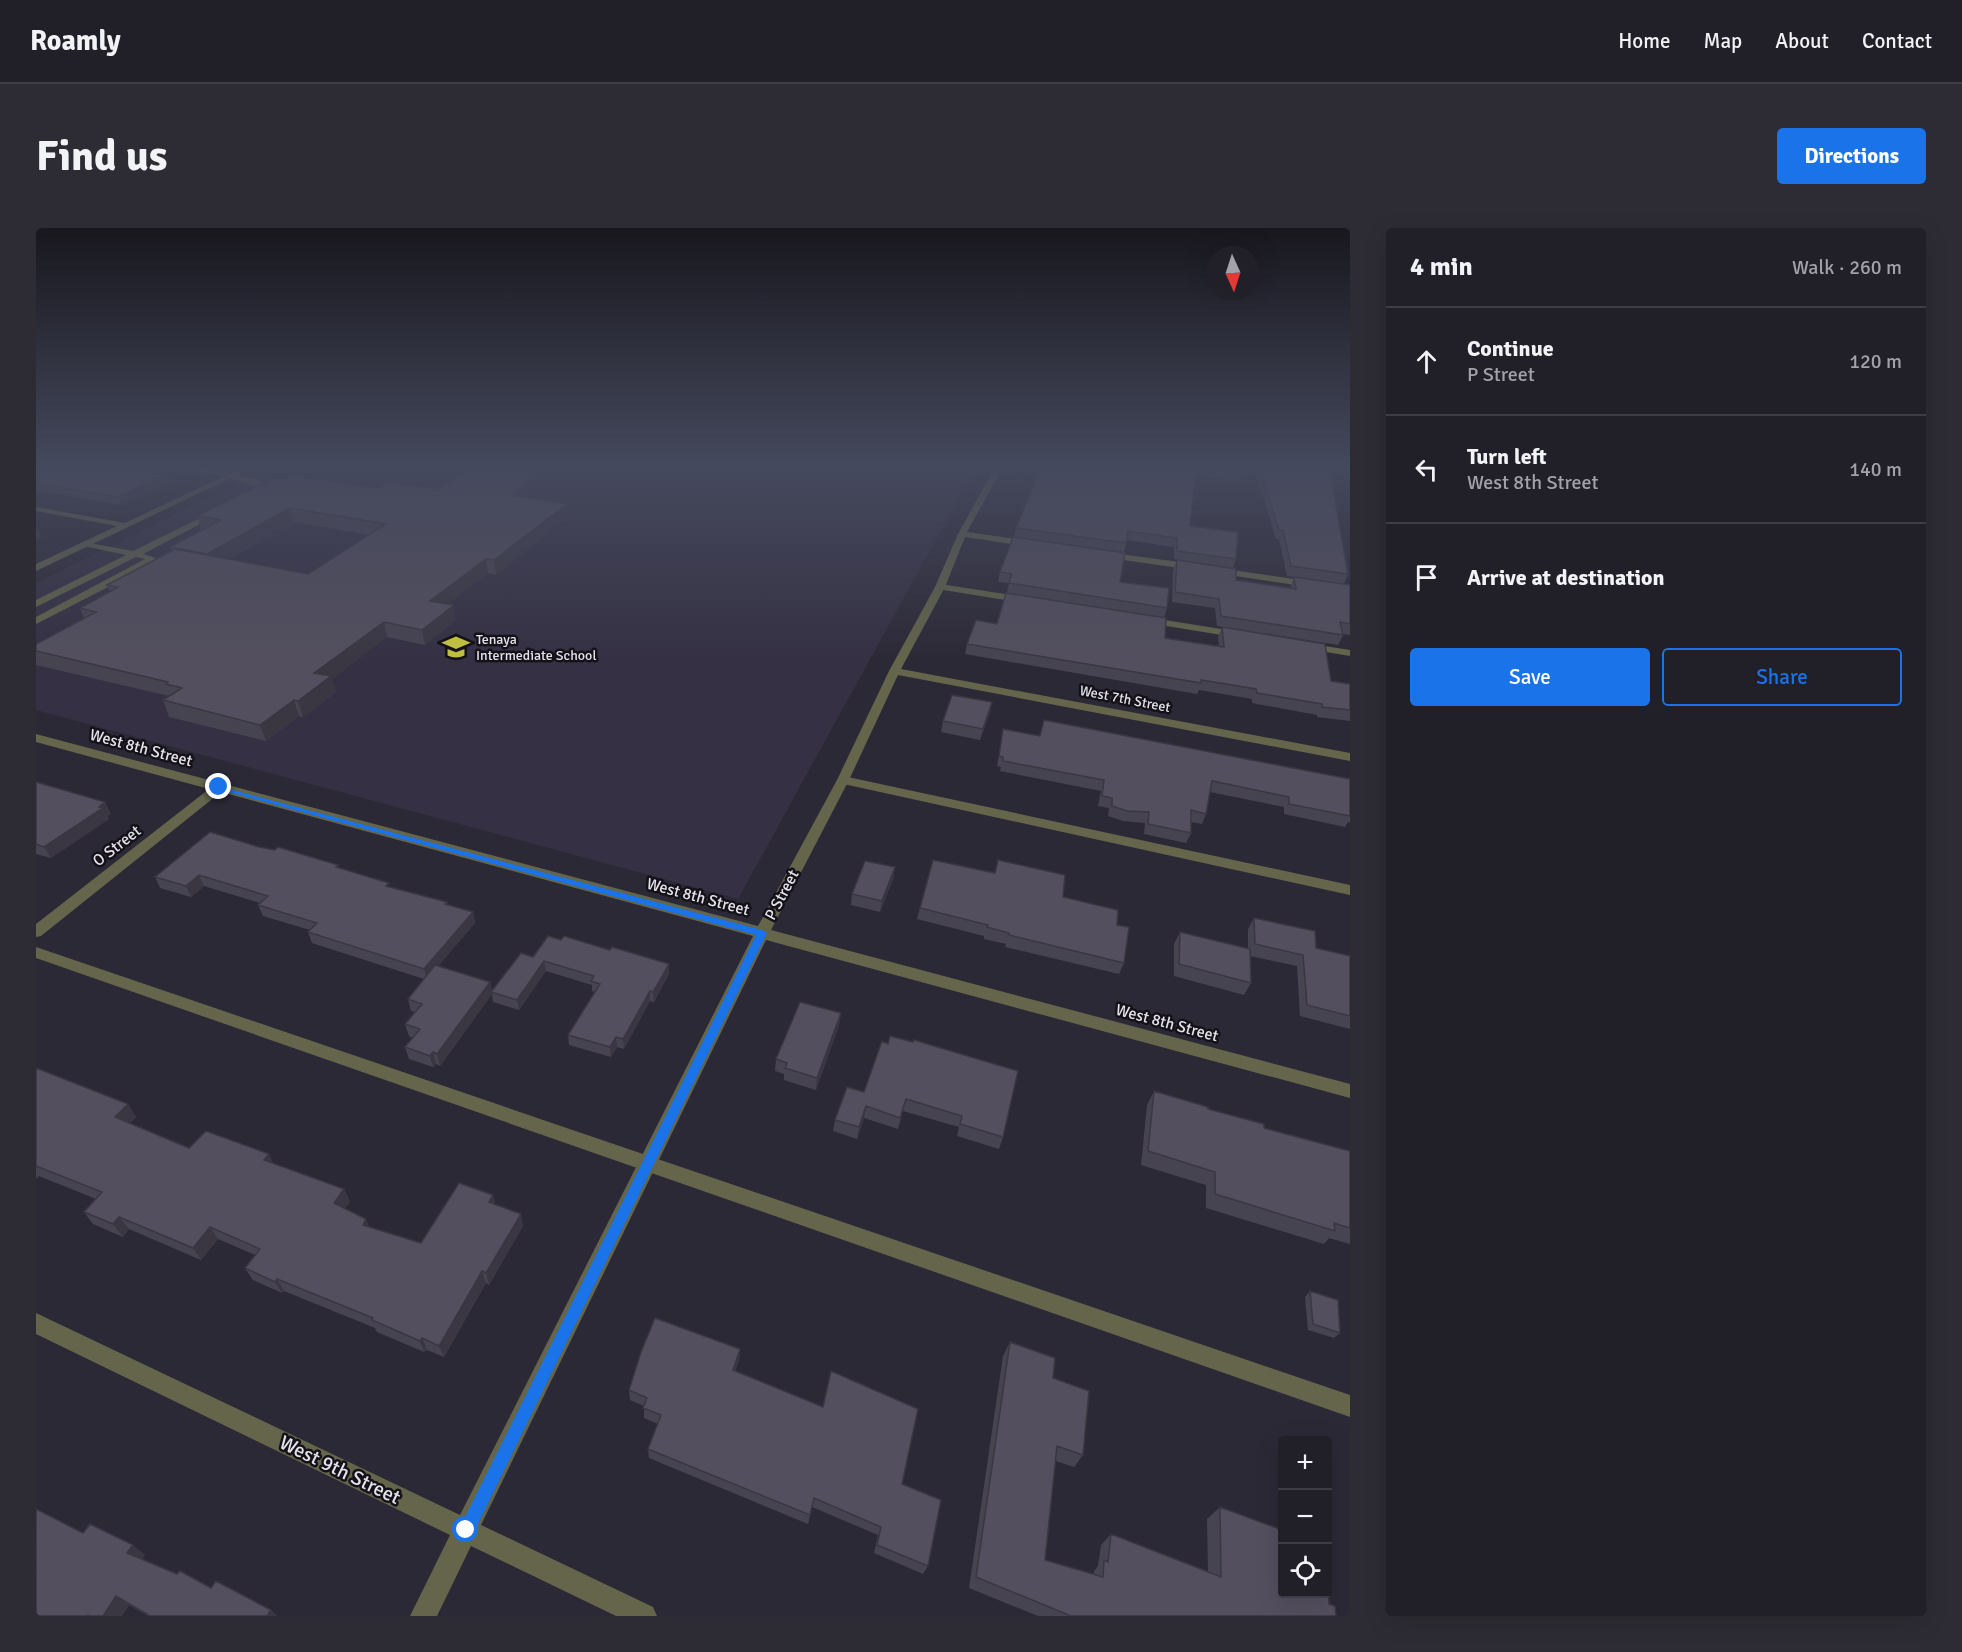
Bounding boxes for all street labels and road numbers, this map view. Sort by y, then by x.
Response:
street label: West 7th Street [1078,682,1172,716]
street label: West 8th Street [88,725,195,771]
street label: O Street [89,821,145,871]
street label: P Street [760,866,804,924]
street label: West 8th Street [645,874,752,920]
street label: West 8th Street [1114,1000,1221,1046]
street label: West 9th Street [275,1430,405,1510]

